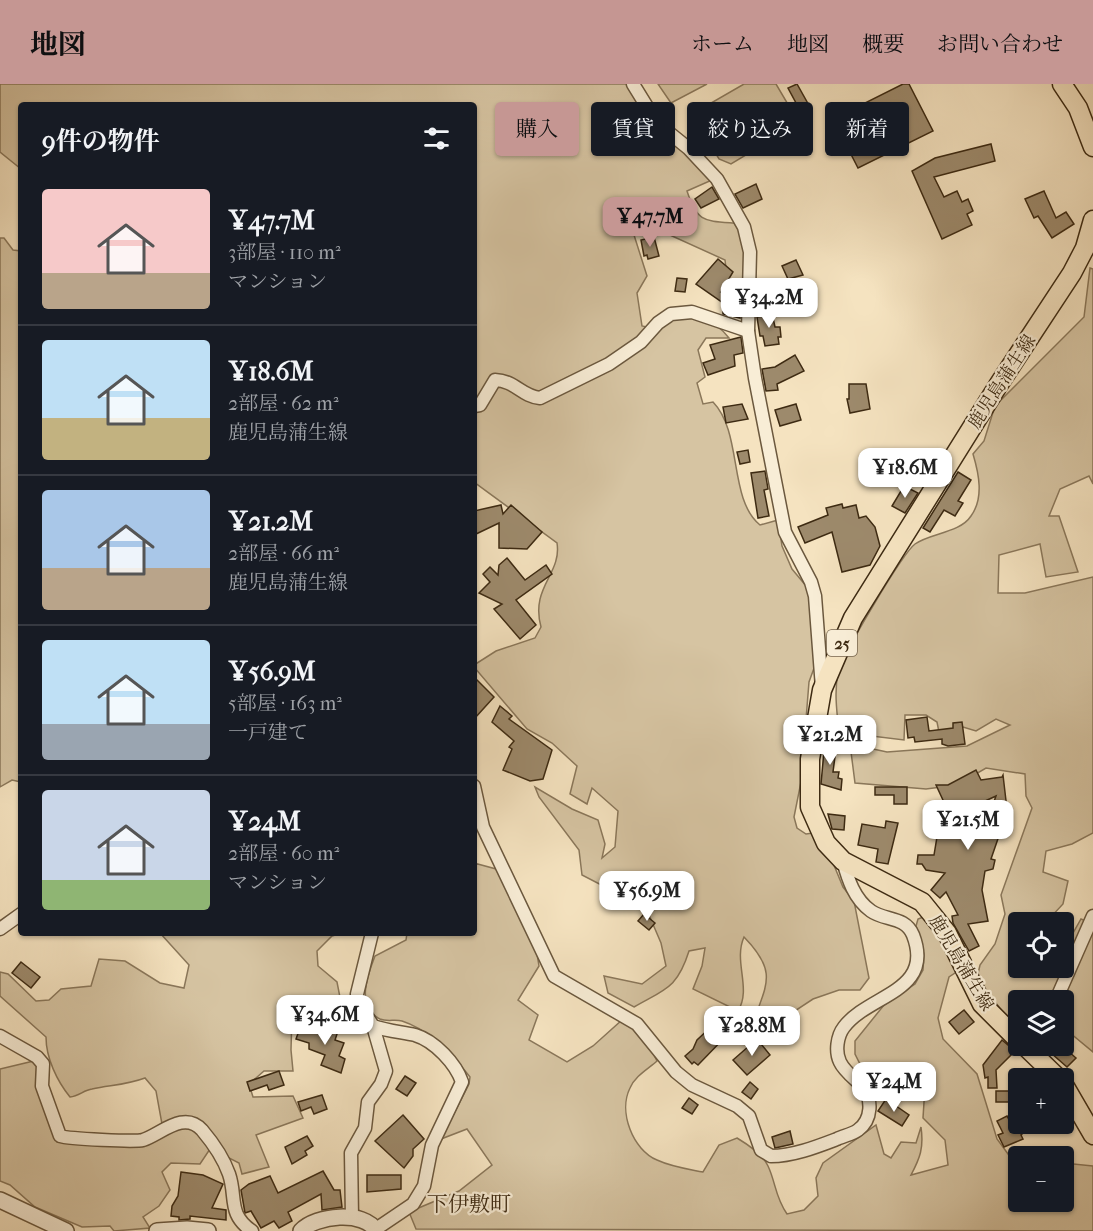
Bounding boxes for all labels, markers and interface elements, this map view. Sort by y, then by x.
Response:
text: 地図 [30,28,86,61]
text: ホーム [691,32,754,56]
text: 地図 [787,32,829,56]
text: 概要 [862,32,904,56]
text: お問い合わせ [937,32,1063,56]
chip: 購入 [495,102,579,156]
chip: 賃貸 [591,102,675,156]
chip: 絞り込み [687,102,813,156]
chip: 新着 [825,102,909,156]
icon: filters [420,122,453,155]
text: 9件の物件 [42,126,160,157]
pin: ¥47.7M [601,197,699,248]
text: ¥47.7M [228,205,315,236]
text: ¥47.7M [617,205,683,228]
icon: home [90,213,162,285]
text: 3部屋 · 110 m² [228,241,341,264]
text: マンション [228,270,327,293]
pin: ¥34.2M [720,278,818,329]
text: ¥34.2M [735,286,803,309]
street label: 鹿児島蒲生線 [964,331,1040,433]
text: ¥18.6M [228,356,313,387]
icon: home [90,364,162,436]
text: 2部屋 · 62 m² [228,392,339,415]
text: 鹿児島蒲生線 [228,421,348,444]
pin: ¥18.6M [856,448,954,499]
text: ¥18.6M [872,456,938,479]
text: ¥21.2M [228,506,313,537]
icon: home [90,514,162,586]
text: 2部屋 · 66 m² [228,542,339,565]
text: 鹿児島蒲生線 [228,571,348,594]
road number: 25 [827,630,857,656]
text: ¥56.9M [228,656,316,687]
icon: home [90,664,162,736]
text: 5部屋 · 163 m² [228,692,342,715]
pin: ¥21.2M [781,715,879,766]
text: 一戸建て [228,721,308,744]
text: ¥21.2M [797,723,863,746]
pin: ¥21.5M [919,800,1017,851]
text: ¥24M [228,806,301,837]
text: ¥21.5M [937,808,999,831]
icon: home [90,814,162,886]
text: 2部屋 · 60 m² [228,842,339,865]
text: マンション [228,871,327,894]
pin: ¥56.9M [598,871,696,922]
text: ¥56.9M [613,879,681,902]
street label: 鹿児島蒲生線 [924,911,998,1015]
map controls [1008,912,1074,1212]
button: locate [1008,912,1074,978]
button: layers [1008,990,1074,1056]
pin: ¥34.6M [276,995,374,1046]
text: ¥34.6M [290,1003,360,1026]
pin: ¥28.8M [703,1006,801,1057]
text: ¥28.8M [718,1014,786,1037]
pin: ¥24M [858,1062,930,1113]
button: + [1008,1068,1074,1134]
text: ¥24M [866,1070,922,1093]
button: − [1008,1146,1074,1212]
district label: 下伊敷町 [427,1192,511,1216]

